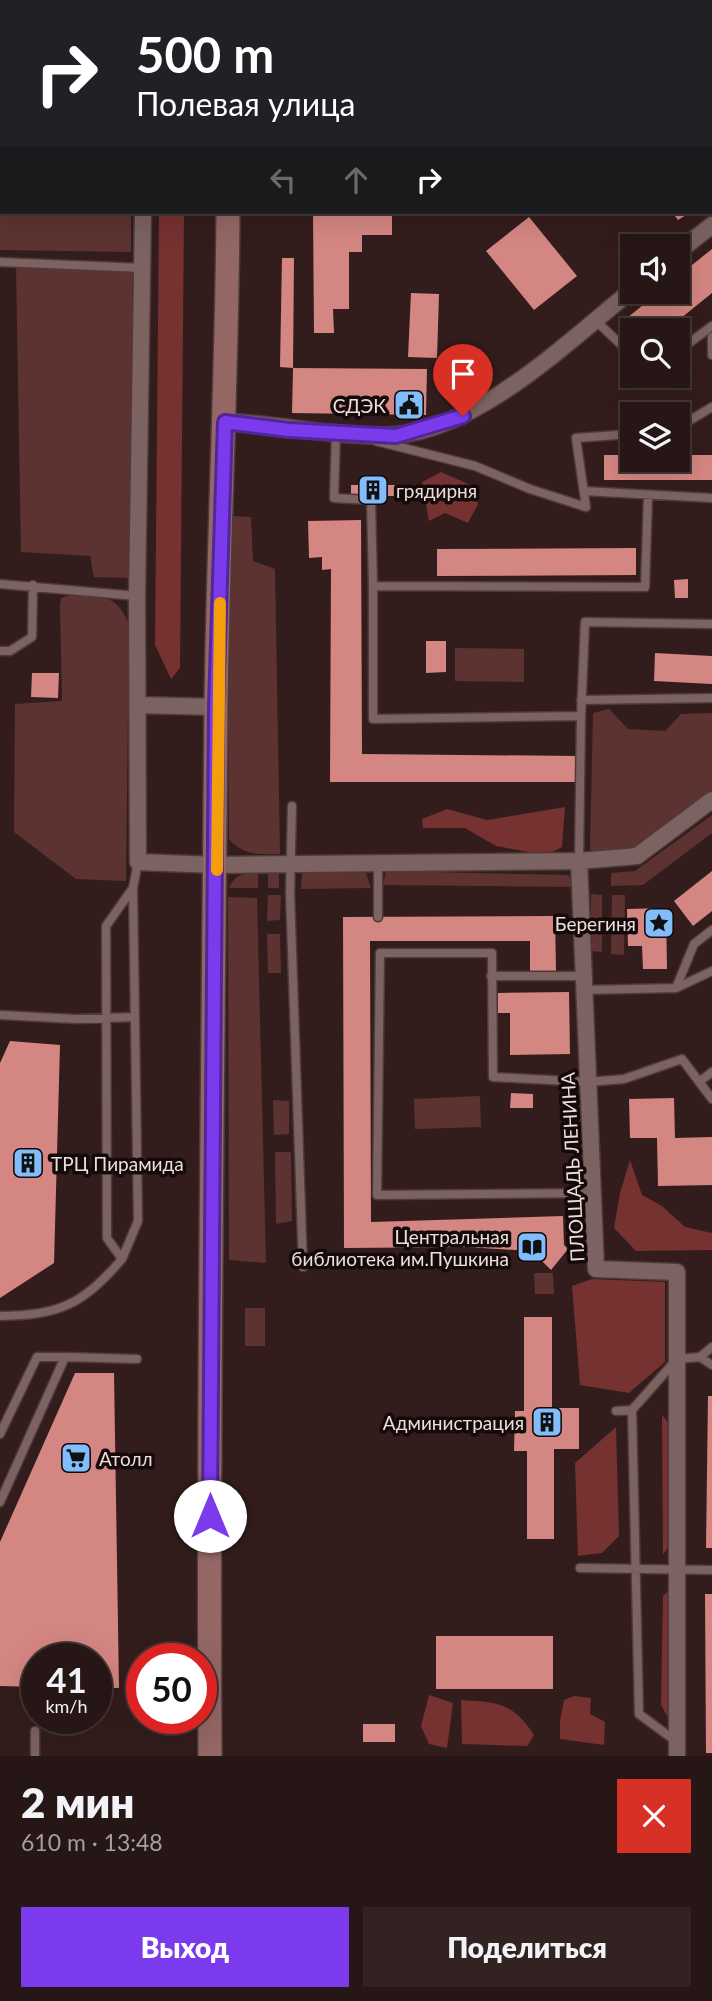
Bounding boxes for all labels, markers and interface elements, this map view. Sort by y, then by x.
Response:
text: 500 m [136,25,274,83]
icon: right [21,28,112,119]
text: Полевая улица [136,84,356,123]
icon: left [264,161,302,199]
icon: ahead [337,161,375,199]
icon: right [410,161,448,199]
map controls [620,234,690,472]
button: sound [620,234,690,304]
button: search [620,318,690,388]
pin [433,344,493,416]
icon: arrive [444,355,482,393]
public building icon: СДЭК [392,388,426,422]
place label: СДЭК [333,394,386,417]
button: layers [620,402,690,472]
building icon: грядирня [356,473,390,507]
place label: грядирня [396,479,477,502]
place icon: Берегиня [642,906,676,940]
place label: Берегиня [555,912,636,935]
street label: ПЛОЩАДЬ ЛЕНИНА [556,1071,588,1262]
building icon: ТРЦ Пирамида [11,1146,45,1180]
place label: ТРЦ Пирамида [51,1152,184,1175]
place label: Центральная библиотека им.Пушкина [291,1225,509,1270]
library icon: Центральная библиотека им.Пушкина [515,1230,549,1264]
building icon: Администрация [530,1405,564,1439]
place label: Администрация [383,1411,524,1434]
supermarket icon: Атолл [59,1441,93,1475]
place label: Атолл [99,1447,153,1470]
position arrow [173,1479,247,1553]
speed limit sign: 50 [126,1643,217,1734]
text: 41 [46,1658,87,1700]
text: km/h [45,1695,88,1717]
text: 2 мин [21,1777,135,1827]
button: close [617,1779,691,1853]
text: 610 m · 13:48 [21,1828,163,1856]
button: Выход [21,1907,349,1987]
button: Поделиться [363,1907,691,1987]

